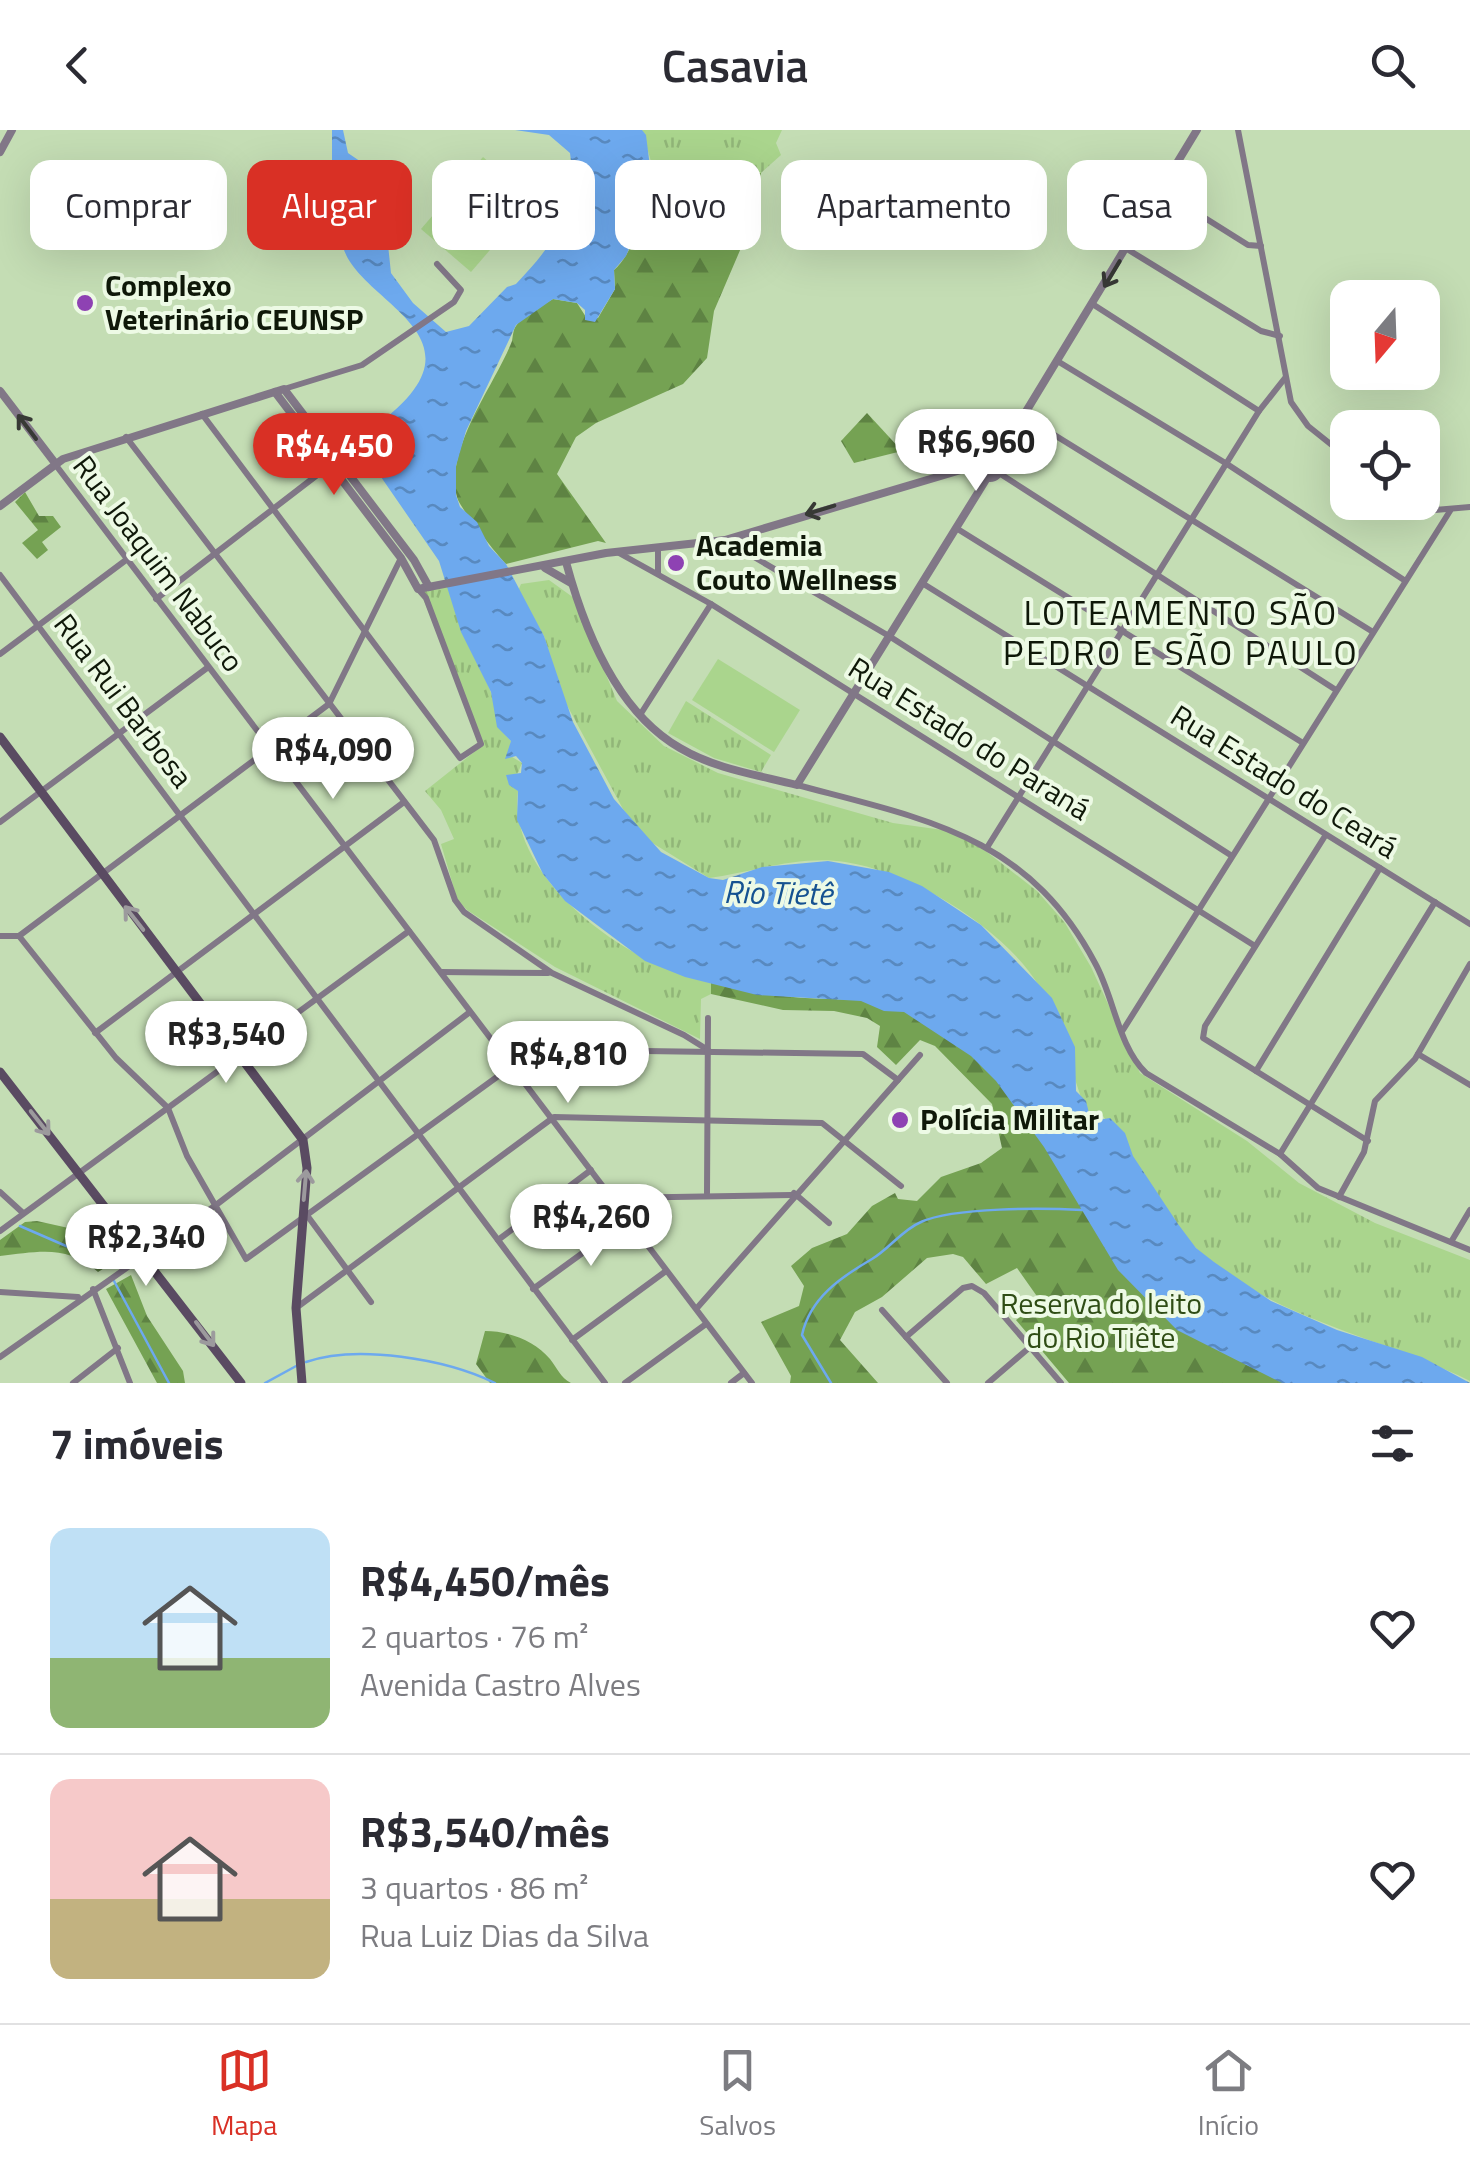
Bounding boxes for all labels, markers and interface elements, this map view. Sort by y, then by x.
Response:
text: Casavia [662,31,808,99]
icon: back [50,38,105,93]
icon: search [1365,38,1420,93]
chip: Comprar [30,160,227,250]
chip: Alugar [247,160,412,250]
chip: Filtros [432,160,595,250]
chip: Novo [615,160,761,250]
chip: Apartamento [781,160,1047,250]
chip: Casa [1067,160,1207,250]
one-way arrow [1102,259,1122,288]
place label: Complexo Veterinário CEUNSP [105,262,363,342]
north arrow [1330,280,1440,390]
map controls [1330,280,1440,520]
marker: Complexo Veterinário CEUNSP [74,292,96,314]
pin: R$6,960 [884,409,1068,494]
button: locate [1330,410,1440,520]
pin: R$4,450 [242,413,426,498]
one-way arrow [17,414,38,441]
text: R$6,960 [917,417,1035,465]
text: R$4,450 [275,421,393,469]
street label: Rua Joaquim Nabuco [62,445,256,681]
one-way arrow [805,503,836,521]
place label: Academia Couto Wellness [696,522,897,602]
marker: Academia Couto Wellness [665,552,687,574]
district label: LOTEAMENTO SÃO PEDRO E SÃO PAULO [1003,585,1359,679]
street label: Rua Rui Barbosa [43,604,205,797]
street label: Rua Estado do Paraná [840,645,1100,831]
street label: Rua Estado do Ceará [1162,693,1407,870]
pin: R$4,090 [241,717,425,802]
text: R$4,090 [274,725,392,773]
water label: Rio Tietê [723,867,835,917]
one-way arrow [124,905,146,931]
pin: R$3,540 [134,1001,318,1086]
text: R$3,540 [167,1009,285,1057]
pin: R$4,810 [476,1021,660,1106]
text: R$4,810 [509,1029,627,1077]
place label: Polícia Militar [920,1096,1099,1142]
one-way arrow [29,1109,50,1136]
marker: Polícia Militar [889,1109,911,1131]
one-way arrow [296,1170,315,1202]
pin: R$4,260 [499,1184,683,1269]
text: R$4,260 [532,1192,650,1240]
pin: R$2,340 [54,1204,238,1289]
text: R$2,340 [87,1212,205,1260]
park label: Reserva do leito do Rio Tiête [1000,1280,1202,1360]
one-way arrow [194,1320,215,1347]
text: 7 imóveis [50,1411,224,1475]
icon: filters [1365,1416,1420,1471]
text: R$4,450/mês [360,1548,610,1612]
icon: home [130,1568,250,1688]
icon: heart [1365,1601,1420,1656]
text: 2 quartos · 76 m² [360,1612,589,1660]
text: Avenida Castro Alves [360,1660,641,1708]
text: R$3,540/mês [360,1799,610,1863]
icon: home [130,1819,250,1939]
icon: heart [1365,1852,1420,1907]
text: 3 quartos · 86 m² [360,1863,589,1911]
text: Rua Luiz Dias da Silva [360,1911,649,1959]
tab: Mapa [211,2043,277,2146]
tab: Salvos [699,2043,776,2146]
tab: Início [1198,2043,1259,2146]

